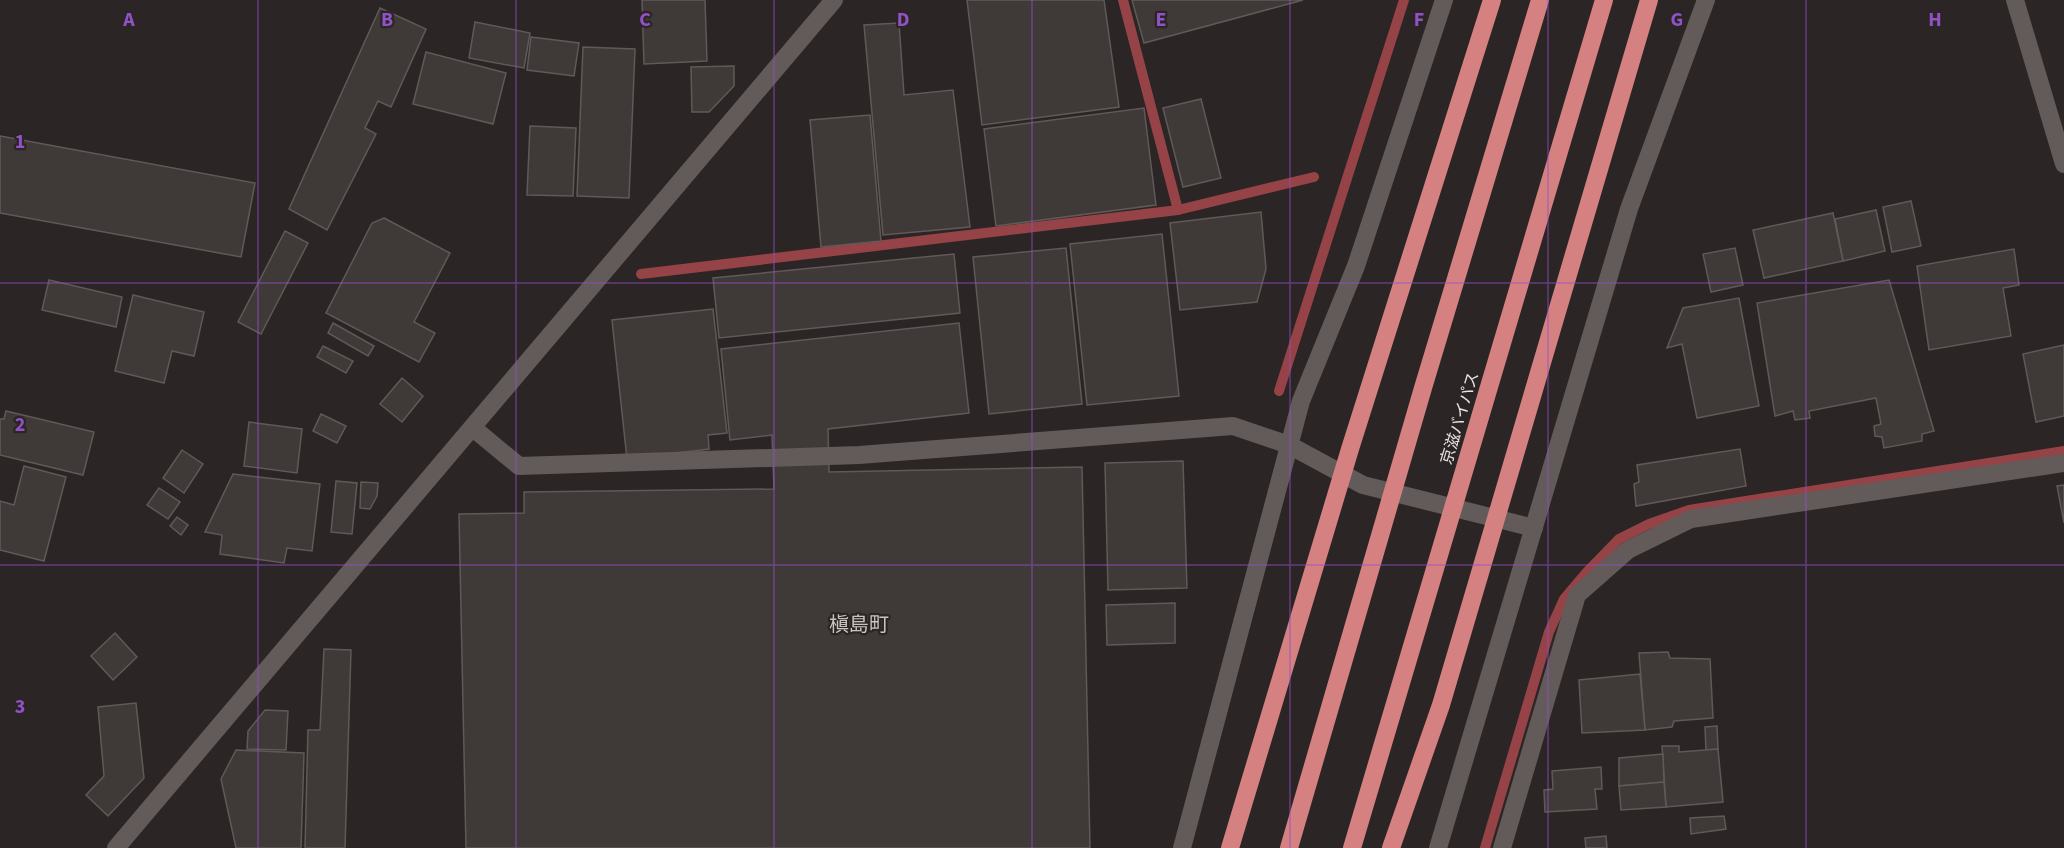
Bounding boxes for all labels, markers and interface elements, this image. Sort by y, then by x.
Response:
text: A [122,6,135,34]
text: B [381,6,393,34]
text: C [639,6,651,34]
text: D [897,6,909,34]
text: E [1156,6,1166,34]
text: F [1414,6,1424,34]
text: G [1671,6,1683,34]
text: H [1928,6,1942,34]
text: 1 [15,128,25,156]
street label: 京滋バイパス [1435,369,1484,467]
text: 2 [15,411,25,439]
district label: 槇島町 [829,611,889,639]
text: 3 [15,693,25,721]

